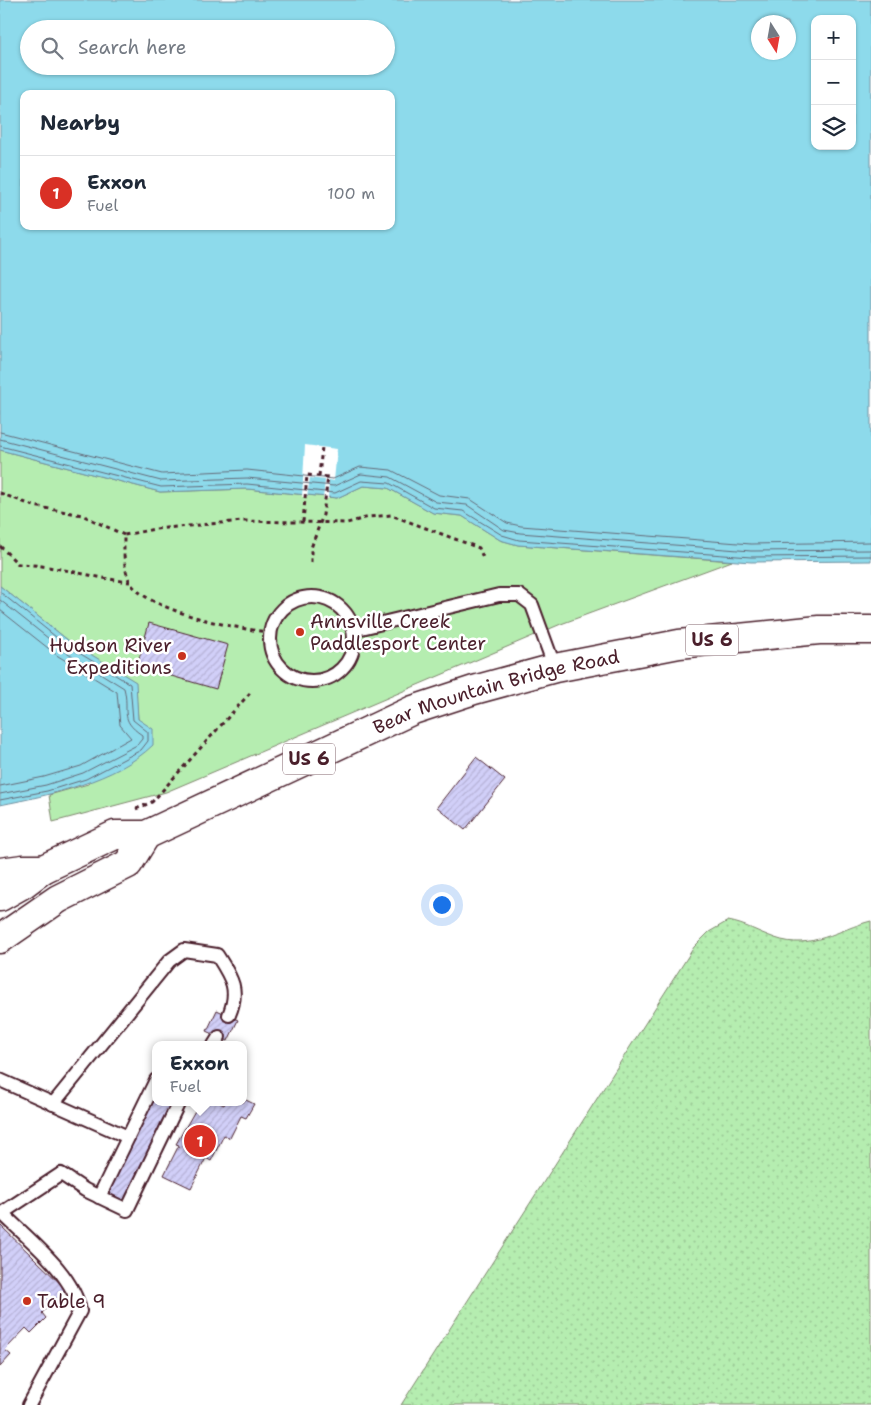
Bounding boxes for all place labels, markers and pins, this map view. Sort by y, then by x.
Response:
place label: Annsville Creek Paddlesport Center [310,609,486,656]
marker: Annsville Creek Paddlesport Center [294,626,306,638]
place label: Hudson River Expeditions [49,633,172,680]
marker: Hudson River Expeditions [176,650,188,662]
pin: 1 [184,1122,216,1160]
place label: Table 9 [37,1289,105,1314]
marker: Table 9 [21,1295,33,1307]

